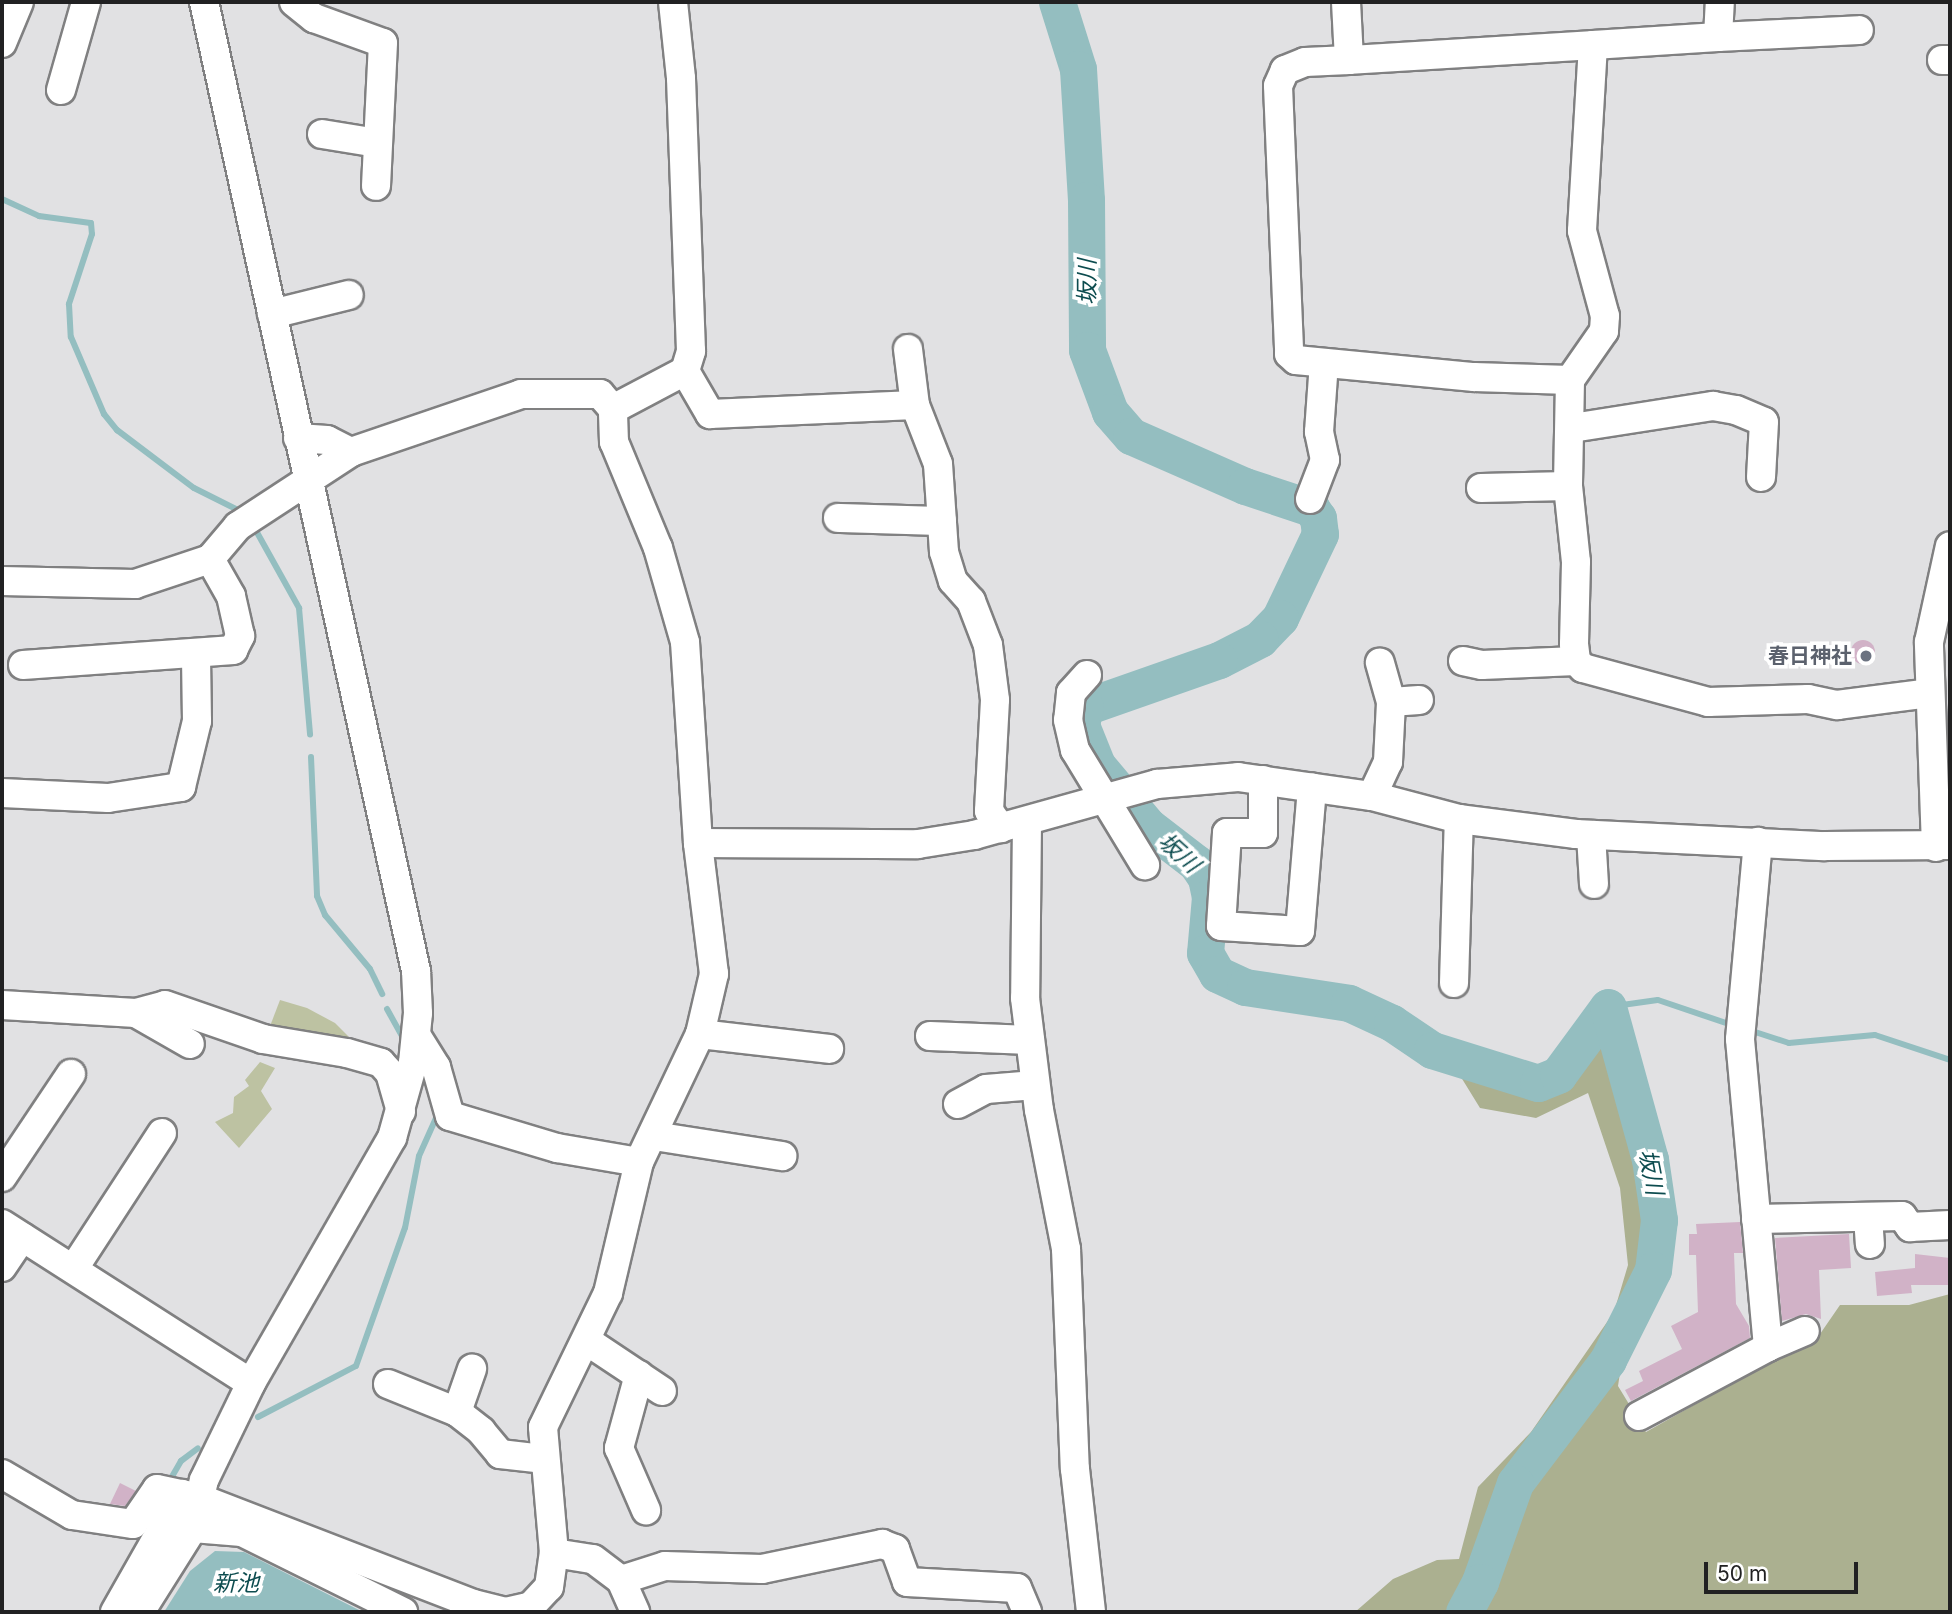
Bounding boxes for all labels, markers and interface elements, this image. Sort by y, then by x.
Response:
water label: 坂川 [1073,259,1101,305]
place label: 春日神社 [1768,643,1852,669]
marker: 春日神社 [1858,648,1874,664]
water label: 坂川 [1153,827,1205,879]
water label: 坂川 [1633,1147,1669,1197]
scale bar [1707,1548,1861,1592]
text: 50 m [1717,1561,1767,1586]
water label: 新池 [213,1569,259,1597]

